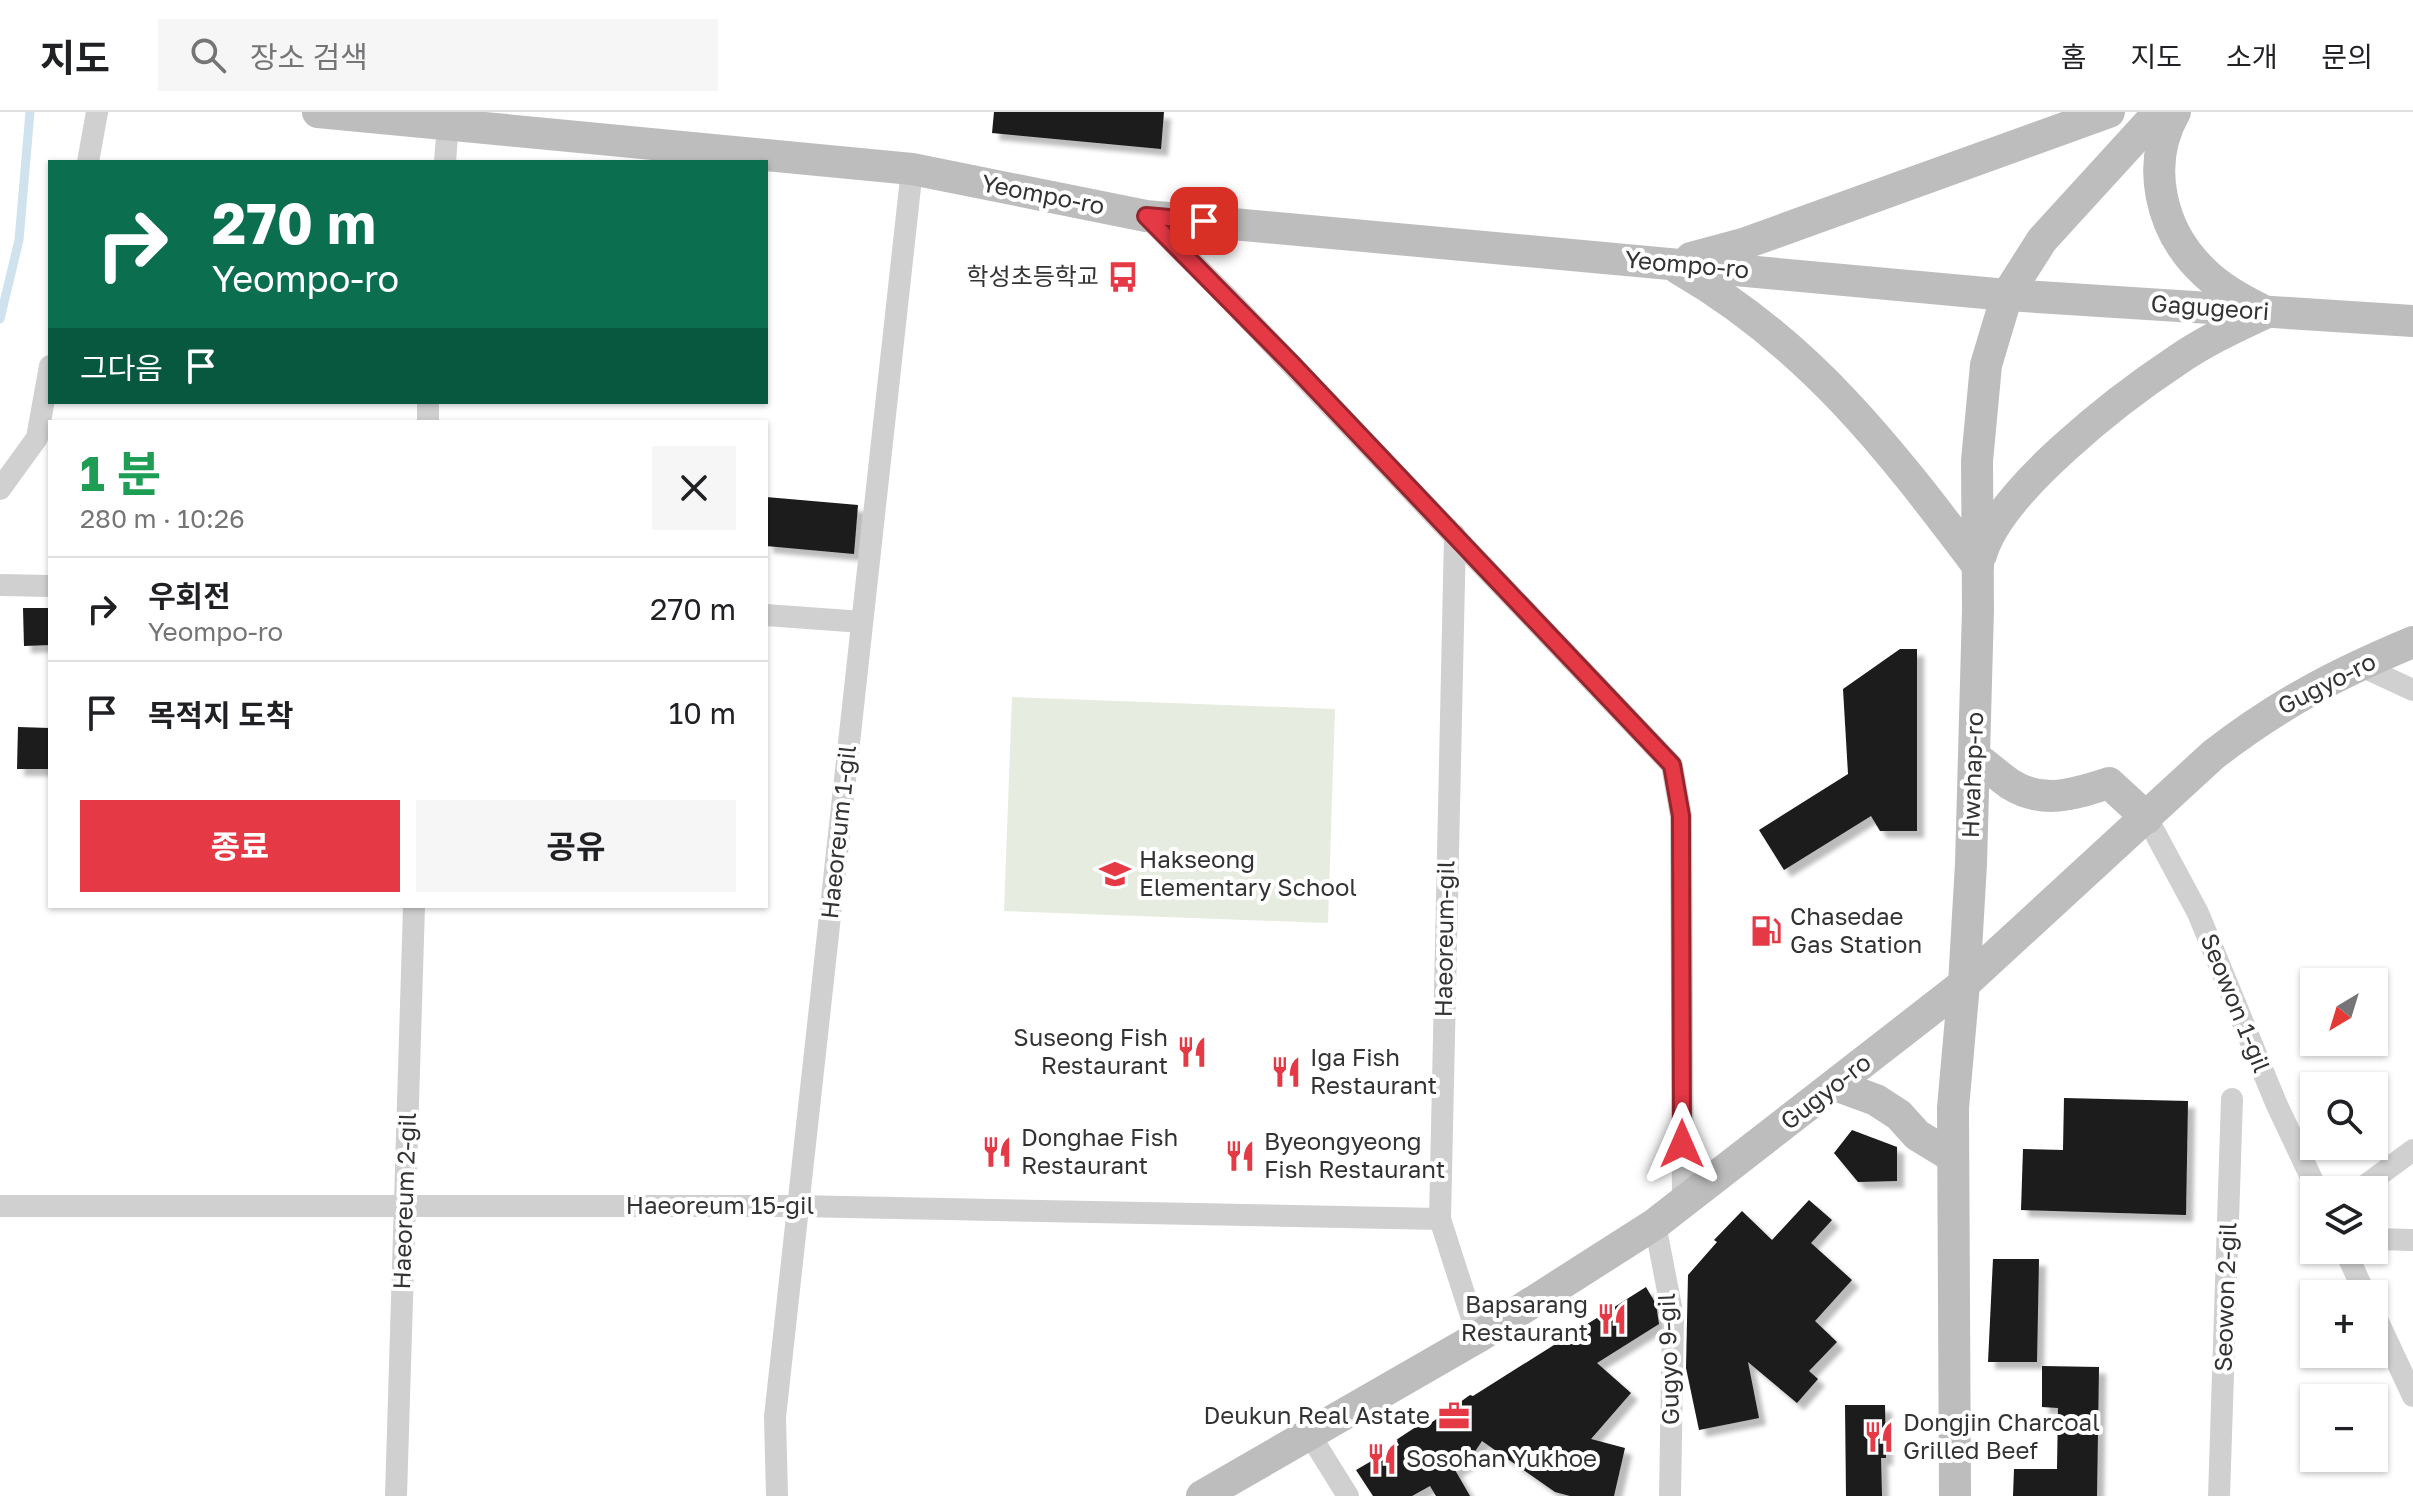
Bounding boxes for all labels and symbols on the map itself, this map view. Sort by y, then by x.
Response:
street label: Yeompo-ro [979,167,1107,220]
pin [1170,187,1238,255]
street label: Yeompo-ro [1624,244,1751,283]
bus stop icon: 학성초등학교 [1106,260,1140,294]
place label: 학성초등학교 [967,261,1099,290]
street label: Gagugeori [2150,288,2270,325]
street label: Gugyo-ro [2272,646,2380,720]
street label: Hwahap-ro [1955,711,1988,839]
street label: Haeoreum 1-gil [814,744,861,920]
place label: Hakseong Elementary School [1139,844,1357,901]
school or university icon: Hakseong Elementary School [1098,857,1132,891]
street label: Haeoreum-gil [1428,860,1459,1018]
place label: Chasedae Gas Station [1790,901,1922,958]
fuel station icon: Chasedae Gas Station [1749,914,1783,948]
street label: Seowon 1-gil [2195,929,2277,1076]
north arrow [2300,968,2388,1056]
place label: Suseong Fish Restaurant [1013,1022,1168,1079]
restaurant icon: Suseong Fish Restaurant [1175,1035,1209,1069]
place label: Iga Fish Restaurant [1310,1042,1437,1099]
street label: Gugyo-ro [1774,1047,1876,1135]
restaurant icon: Iga Fish Restaurant [1269,1055,1303,1089]
position arrow [1640,1102,1724,1186]
street label: Haeoreum 2-gil [386,1112,421,1290]
place label: Donghae Fish Restaurant [1021,1122,1178,1179]
place label: Byeongyeong Fish Restaurant [1264,1126,1445,1183]
restaurant icon: Donghae Fish Restaurant [980,1135,1014,1169]
restaurant icon: Byeongyeong Fish Restaurant [1223,1139,1257,1173]
street label: Haeoreum 15-gil [626,1190,814,1219]
street label: Seowon 2-gil [2207,1222,2242,1372]
place label: Bapsarang Restaurant [1461,1289,1588,1346]
street label: Gugyo 9-gil [1651,1293,1684,1426]
restaurant icon: Bapsarang Restaurant [1595,1302,1629,1336]
office icon: Deukun Real Astate [1437,1399,1471,1433]
place label: Deukun Real Astate [1204,1400,1430,1429]
place label: Dongjin Charcoal Grilled Beef [1903,1407,2100,1464]
restaurant icon: Dongjin Charcoal Grilled Beef [1862,1420,1896,1454]
restaurant icon: Sosohan Yukhoe [1365,1442,1399,1476]
place label: Sosohan Yukhoe [1406,1443,1597,1472]

